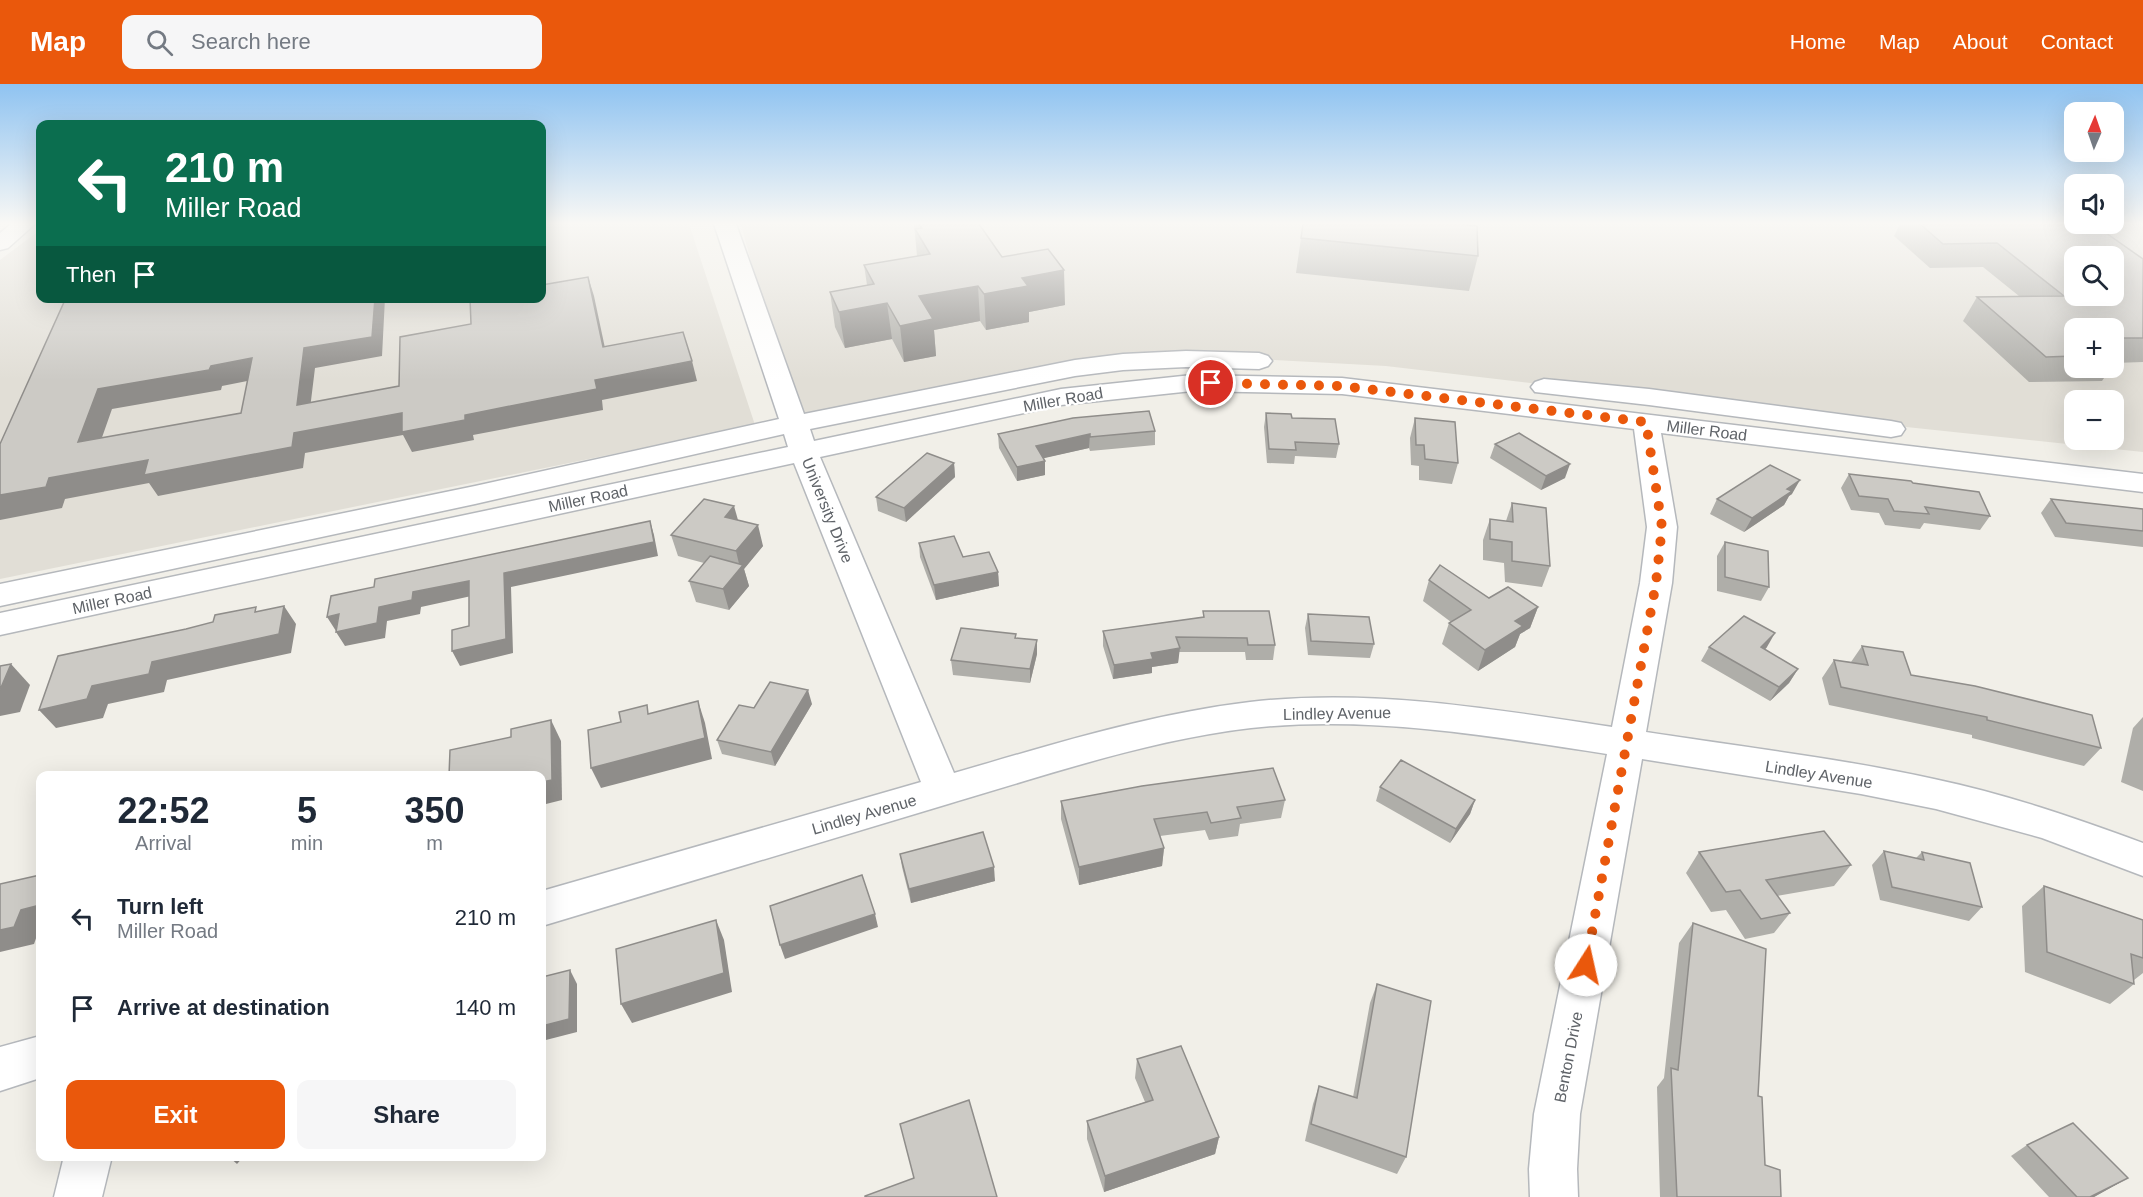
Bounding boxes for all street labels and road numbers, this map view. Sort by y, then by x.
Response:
street label: Miller Road [1022,384,1104,415]
street label: Miller Road [1666,417,1748,444]
street label: University Drive [799,455,856,565]
street label: Miller Road [547,482,629,515]
street label: Miller Road [71,584,153,617]
street label: Lindley Avenue [1283,704,1391,723]
street label: Lindley Avenue [1764,758,1874,791]
street label: Lindley Avenue [810,791,919,838]
street label: Benton Drive [1551,1010,1586,1104]

